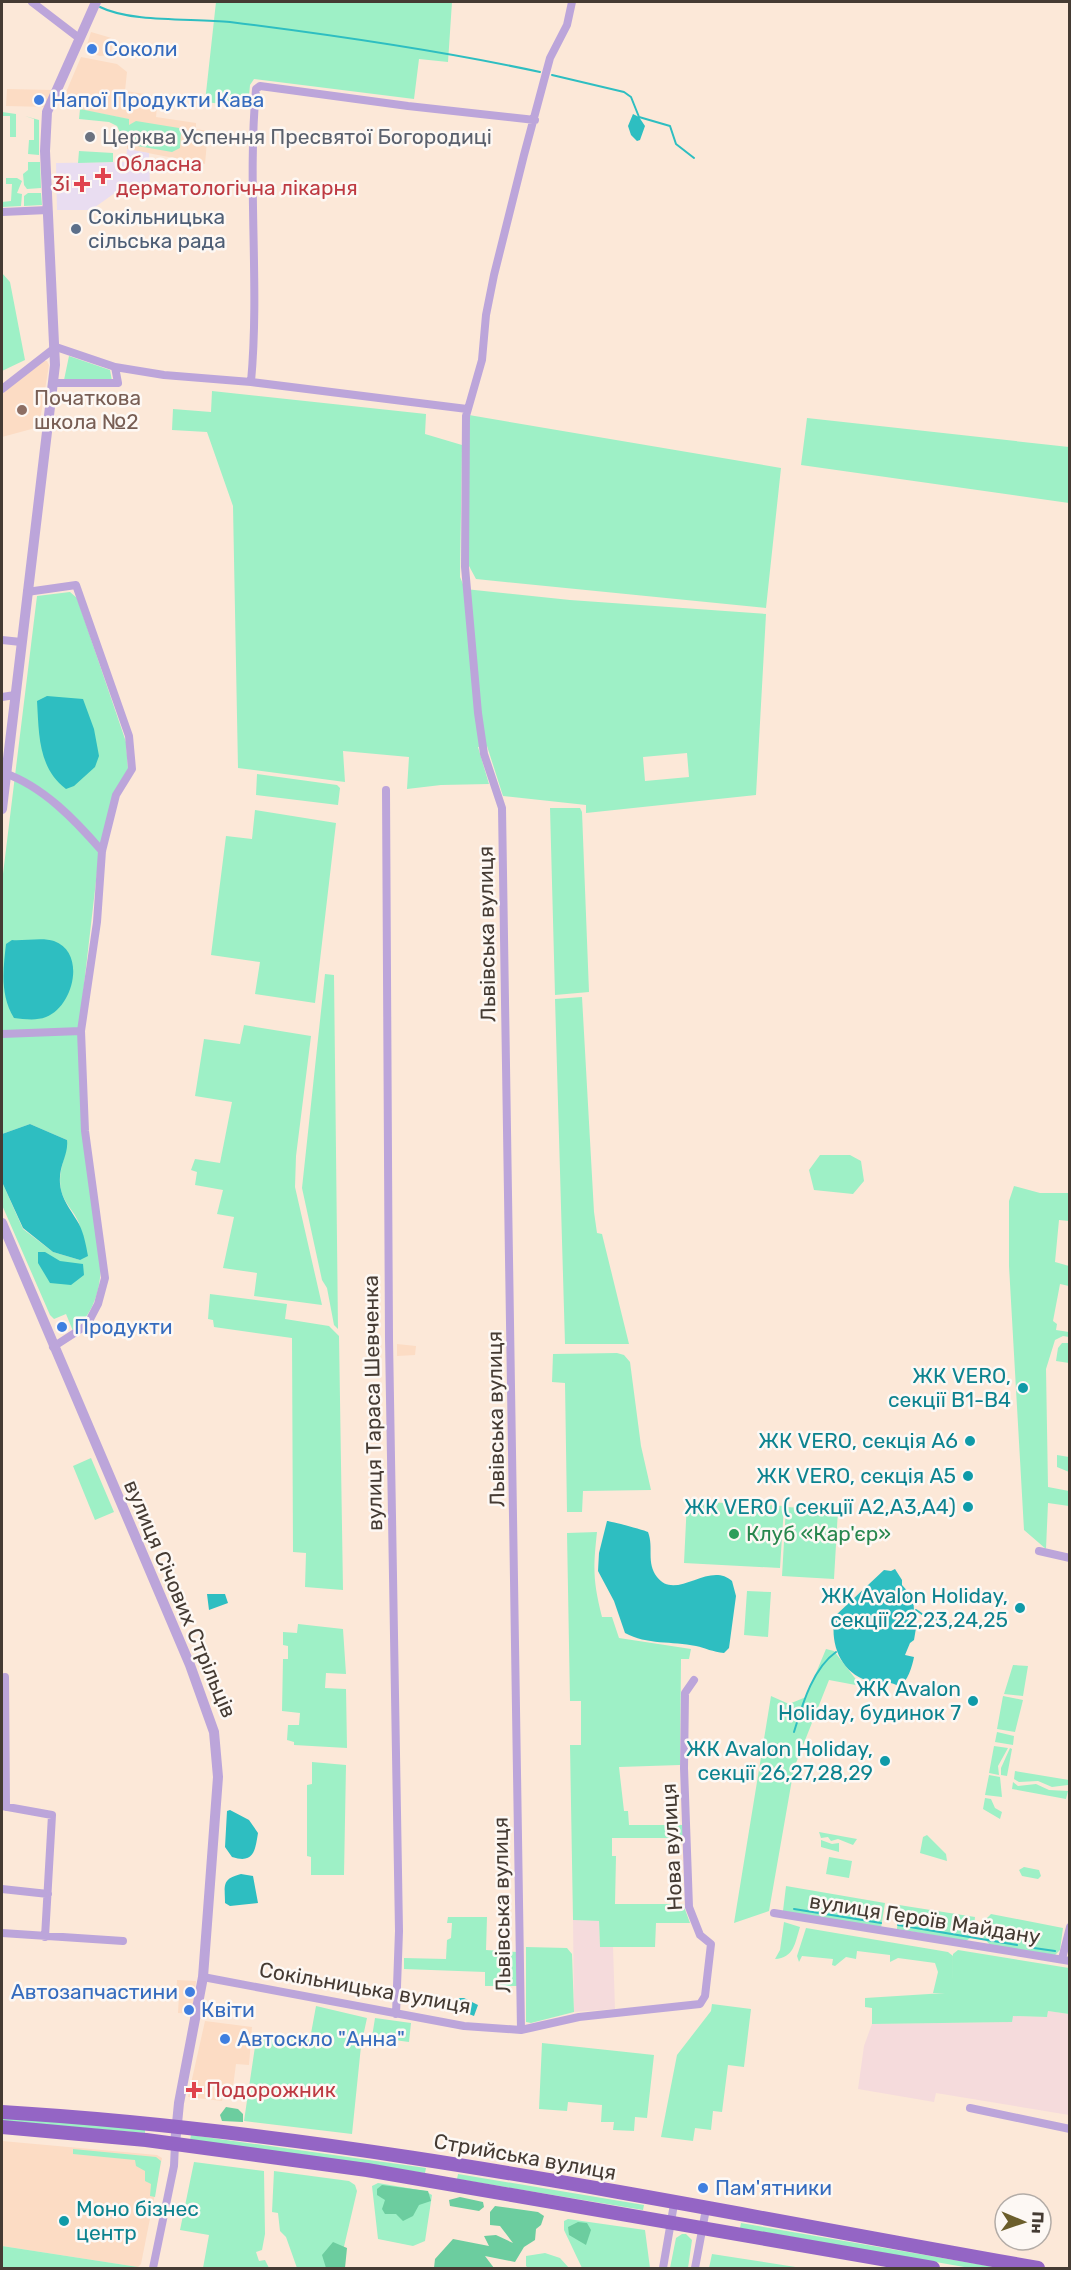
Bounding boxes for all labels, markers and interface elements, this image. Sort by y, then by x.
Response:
place label: Соколи [104,36,178,61]
marker: Соколи [85,42,99,56]
place label: Напої Продукти Кава [51,87,264,112]
marker: Напої Продукти Кава [32,93,46,107]
place label: Церква Успення Пресвятої Богородиці [102,124,492,149]
marker: Церква Успення Пресвятої Богородиці [83,130,97,144]
place label: Обласна дерматологічна лікарня [116,151,358,200]
marker: Обласна дерматологічна лікарня [94,167,112,185]
place label: 3і [52,171,70,196]
marker: 3і [75,177,89,191]
place label: Сокільницька сільська рада [88,204,226,253]
marker: Сокільницька сільська рада [69,222,83,236]
place label: Початкова школа №2 [34,385,141,434]
marker: Початкова школа №2 [15,403,29,417]
street label: Львівська вулиця [472,846,501,1022]
street label: вулиця Тараса Шевченка [358,1275,387,1531]
place label: Продукти [74,1314,172,1339]
marker: Продукти [55,1320,69,1334]
street label: Львівська вулиця [481,1331,510,1507]
place label: ЖК VERO, секції В1-В4 [888,1363,1011,1412]
marker: ЖК VERO, секції В1-В4 [1016,1381,1030,1395]
place label: ЖК VERO, секція А6 [758,1428,958,1453]
marker: ЖК VERO, секція А6 [963,1434,977,1448]
place label: ЖК VERO, секція А5 [756,1463,956,1488]
marker: ЖК VERO, секція А5 [961,1469,975,1483]
street label: вулиця Січових Стрільців [119,1476,242,1721]
place label: ЖК VERO ( секції А2,А3,А4) [684,1494,956,1519]
marker: ЖК VERO ( секції А2,А3,А4) [961,1500,975,1514]
place label: Клуб «Кар'єр» [746,1521,891,1546]
marker: Клуб «Кар'єр» [727,1527,741,1541]
place label: ЖК Avalon Holiday, секції 22,23,24,25 [821,1583,1008,1632]
marker: ЖК Avalon Holiday, секції 22,23,24,25 [1013,1601,1027,1615]
place label: ЖК Avalon Holiday, будинок 7 [778,1676,961,1725]
marker: ЖК Avalon Holiday, будинок 7 [966,1694,980,1708]
place label: ЖК Avalon Holiday, секції 26,27,28,29 [686,1736,873,1785]
marker: ЖК Avalon Holiday, секції 26,27,28,29 [878,1754,892,1768]
street label: Нова вулиця [656,1783,687,1911]
street label: Львівська вулиця [487,1817,516,1993]
street label: вулиця Героїв Майдану [808,1888,1042,1949]
street label: Сокільницька вулиця [257,1957,473,2018]
place label: Автозапчастини [11,1979,178,2004]
marker: Автозапчастини [183,1985,197,1999]
place label: Квіти [201,1997,255,2022]
marker: Квіти [182,2003,196,2017]
place label: Автоскло "Анна" [237,2026,405,2051]
marker: Автоскло "Анна" [218,2032,232,2046]
place label: Подорожник [206,2077,336,2102]
marker: Подорожник [187,2083,201,2097]
street label: Стрийська вулиця [432,2128,618,2185]
place label: Пам'ятники [715,2175,832,2200]
marker: Пам'ятники [696,2181,710,2195]
north arrow [993,2192,1053,2252]
place label: Моно бізнес центр [76,2196,199,2245]
text: Пн [1028,2211,1047,2234]
marker: Моно бізнес центр [57,2214,71,2228]

